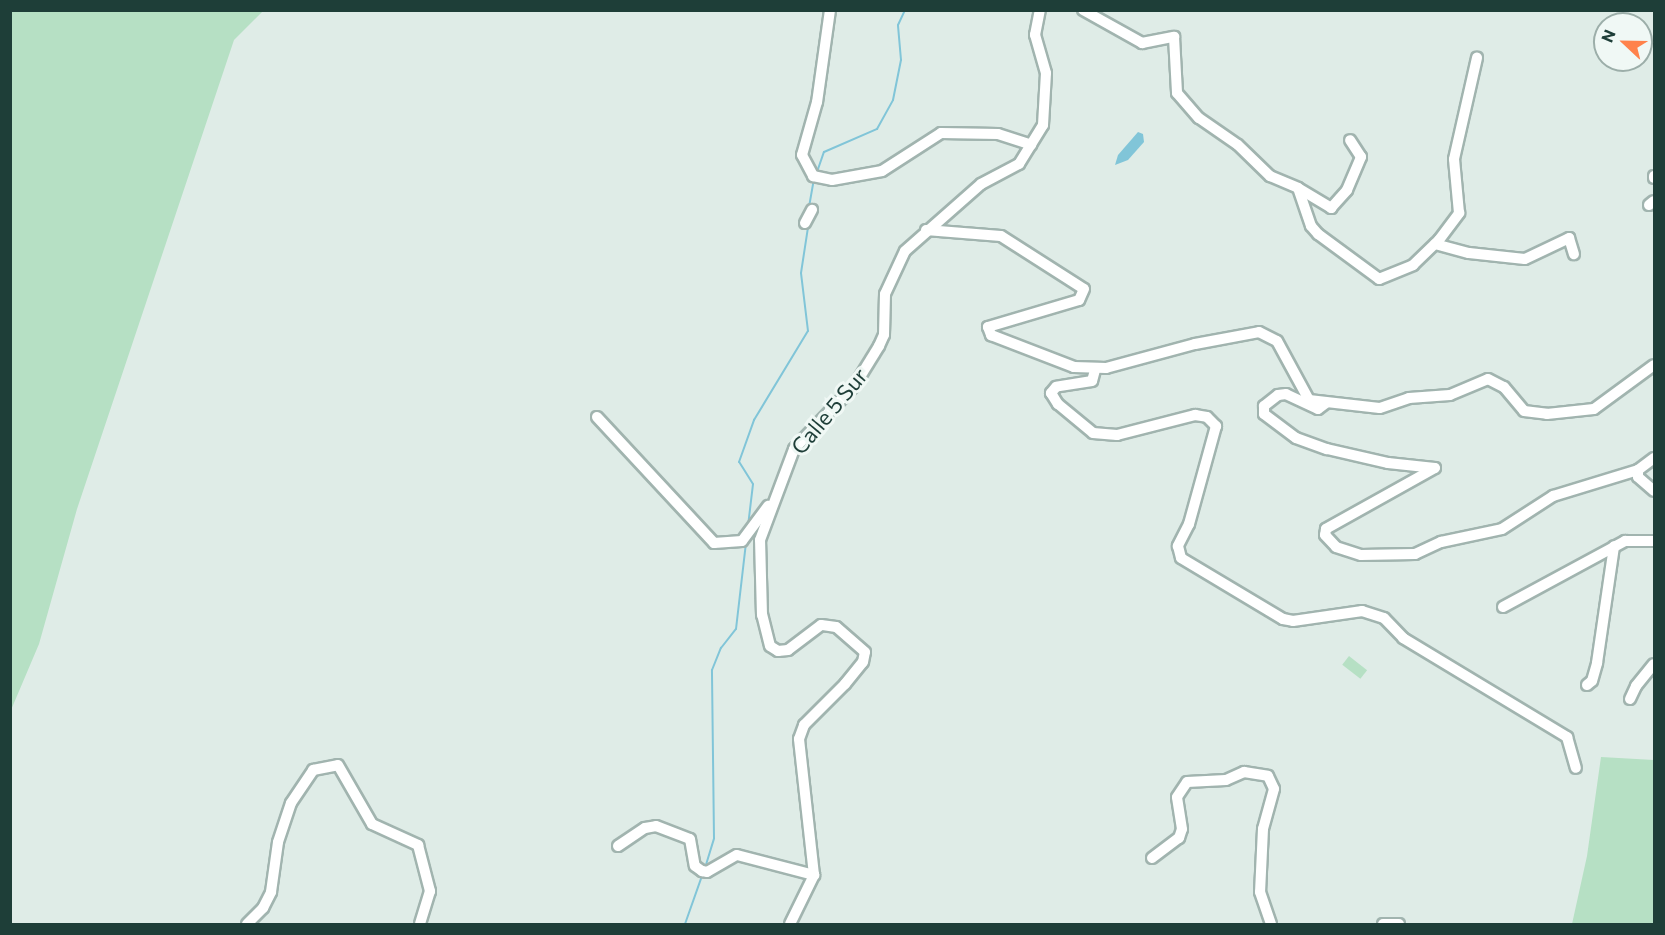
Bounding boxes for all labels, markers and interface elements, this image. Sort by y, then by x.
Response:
north arrow [1593,12,1653,72]
text: N [1597,27,1619,45]
street label: Calle 5 Sur [785,363,873,459]

